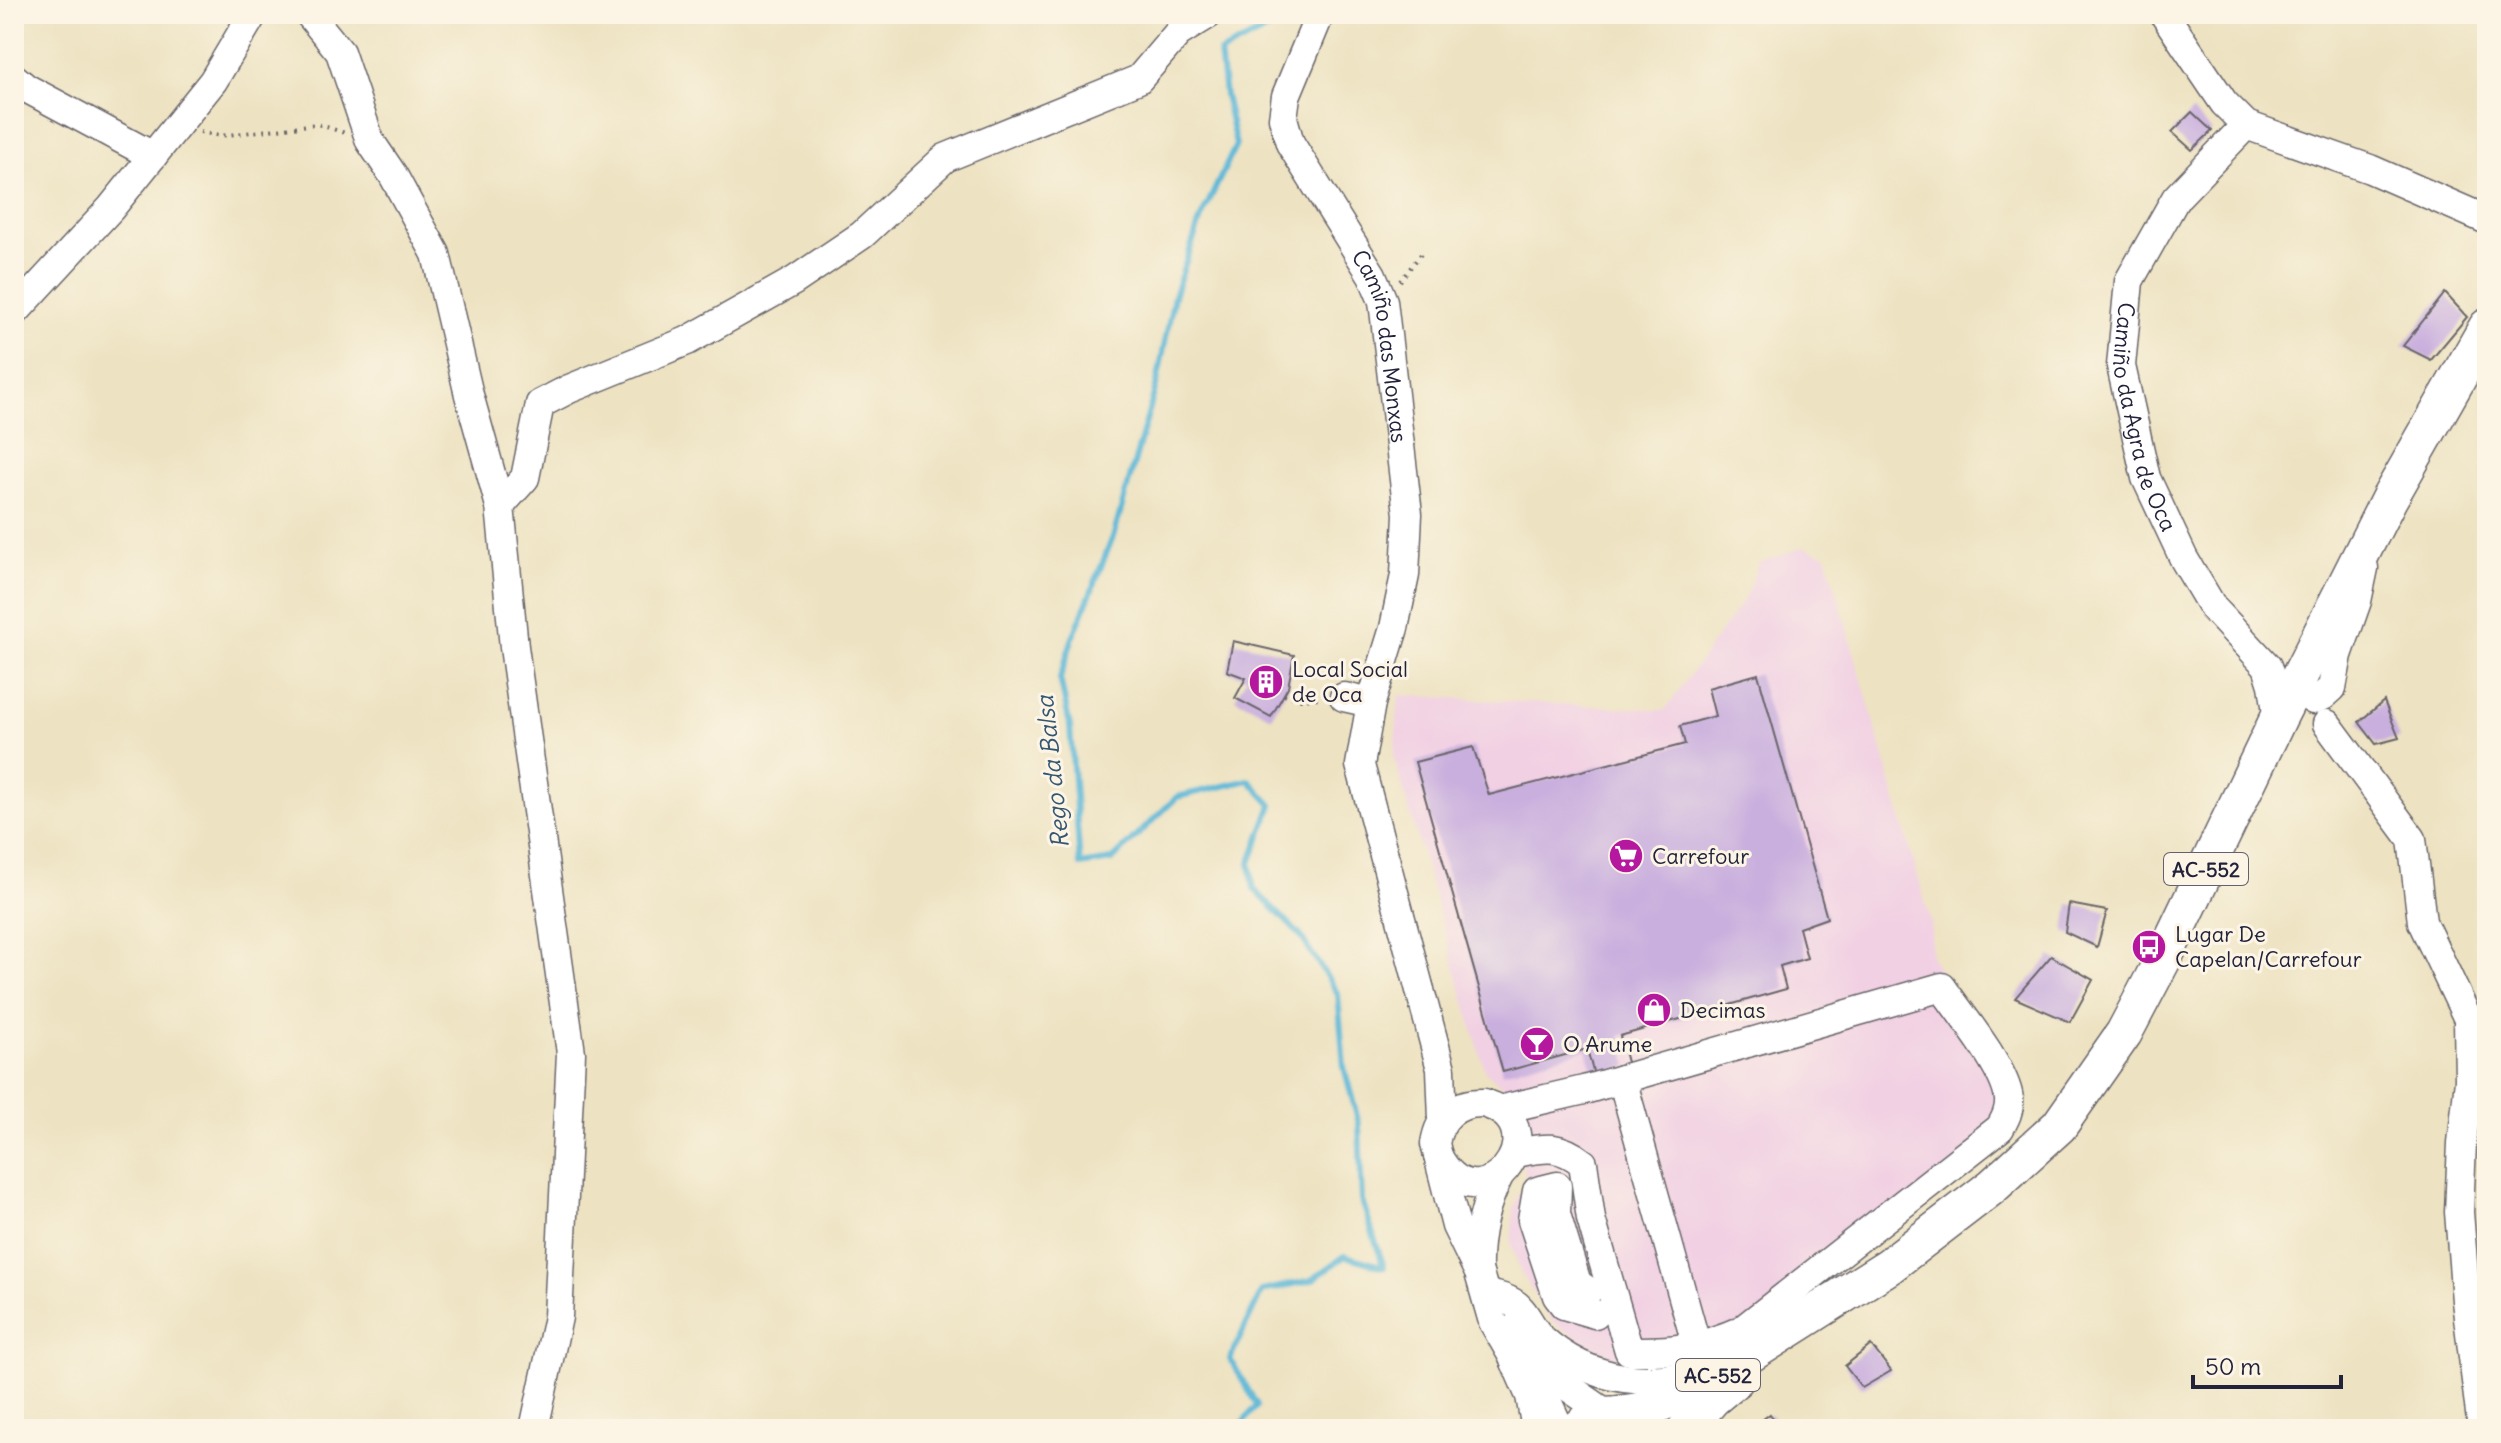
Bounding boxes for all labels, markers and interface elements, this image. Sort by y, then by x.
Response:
street label: Camiño das Monxas [1346,244,1414,444]
street label: Camiño da Agra de Oca [2107,301,2183,536]
place label: Local Social de Oca [1292,655,1408,708]
building icon: Local Social de Oca [1247,663,1285,701]
water label: Rego da Balsa [1029,693,1075,850]
supermarket icon: Carrefour [1607,837,1645,875]
place label: Carrefour [1652,842,1749,870]
road number: AC-552 [2164,853,2248,885]
place label: Lugar De Capelan/Carrefour [2175,920,2362,973]
bus stop icon: Lugar De Capelan/Carrefour [2130,928,2168,966]
shop icon: Decimas [1635,991,1673,1029]
place label: Decimas [1680,996,1765,1024]
bar icon: O Arume [1518,1025,1556,1063]
place label: O Arume [1563,1030,1652,1058]
scale bar [2193,1339,2341,1389]
text: 50 m [2205,1351,2261,1381]
road number: AC-552 [1676,1359,1760,1391]

